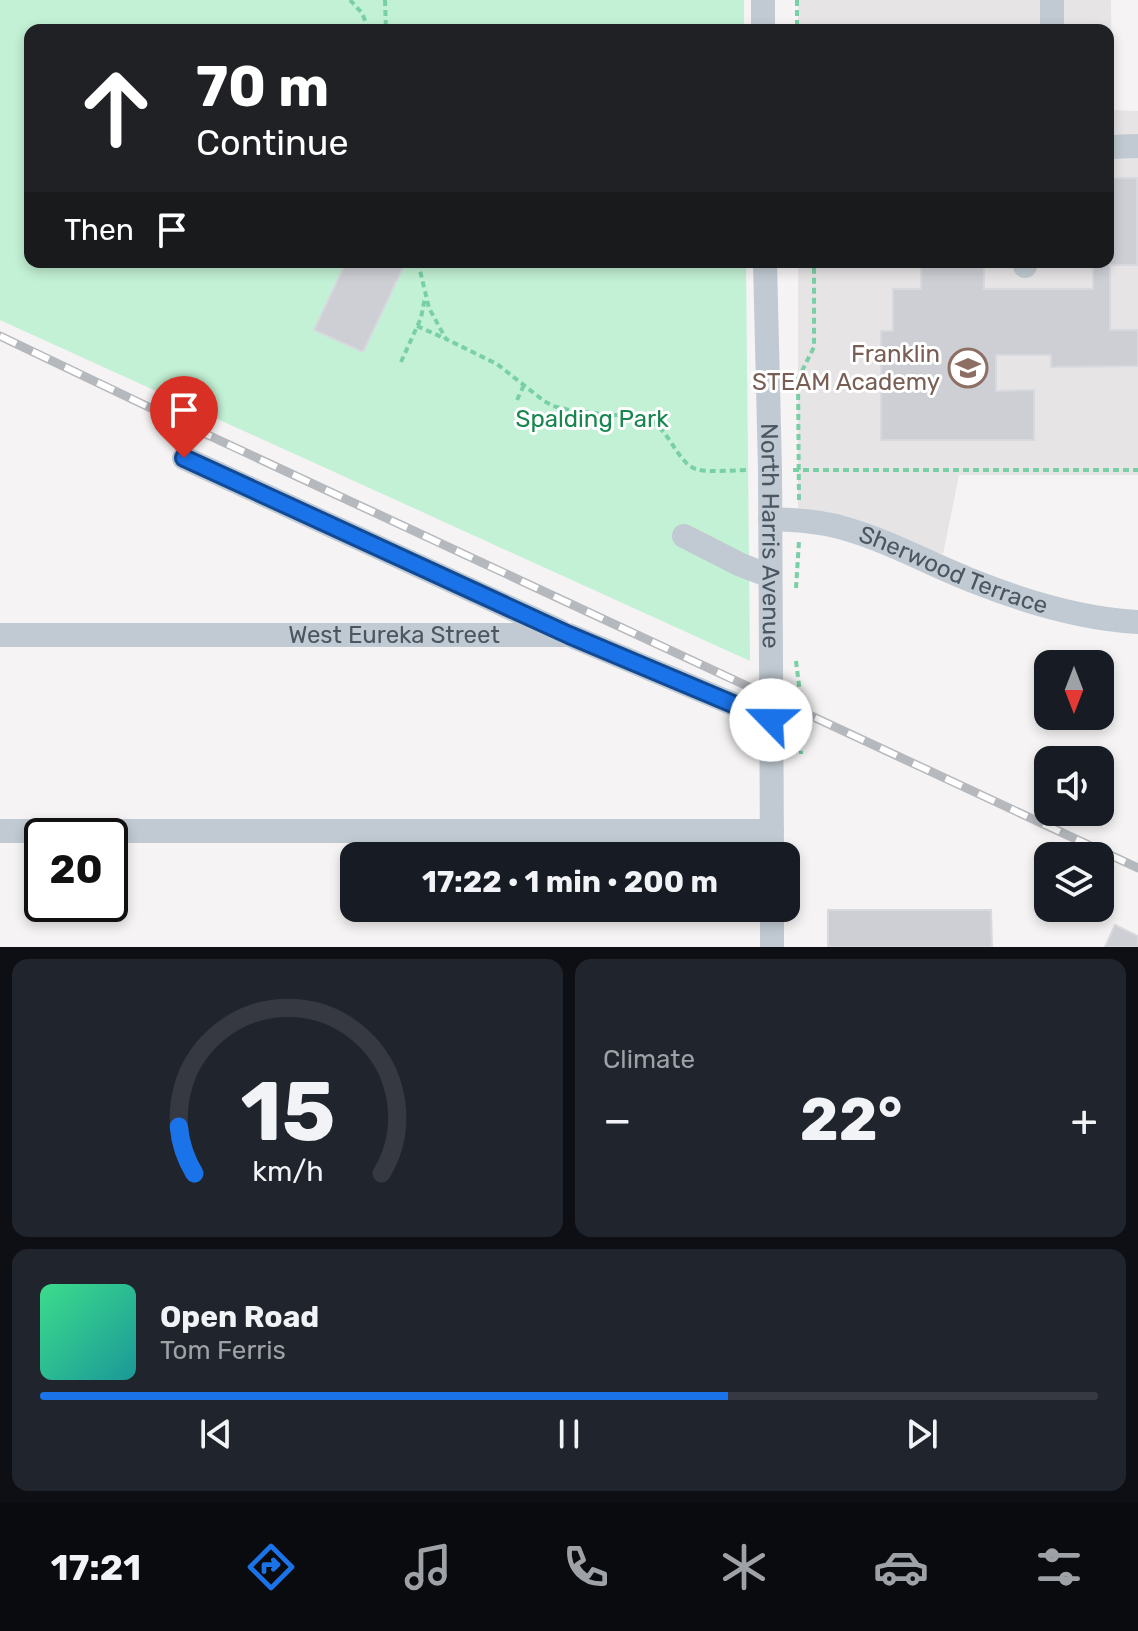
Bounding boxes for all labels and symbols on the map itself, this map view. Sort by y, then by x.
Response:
place label: Franklin STEAM Academy [752,340,940,396]
school or university icon: Franklin STEAM Academy [947,347,989,389]
pin [150,376,218,458]
park label: Spalding Park [515,405,669,433]
street label: North Harris Avenue [755,423,785,649]
street label: Sherwood Terrace [855,520,1051,620]
street label: West Eureka Street [288,621,500,649]
north arrow [1034,650,1114,730]
position arrow [729,678,813,762]
speed limit sign: 20 [24,818,128,922]

